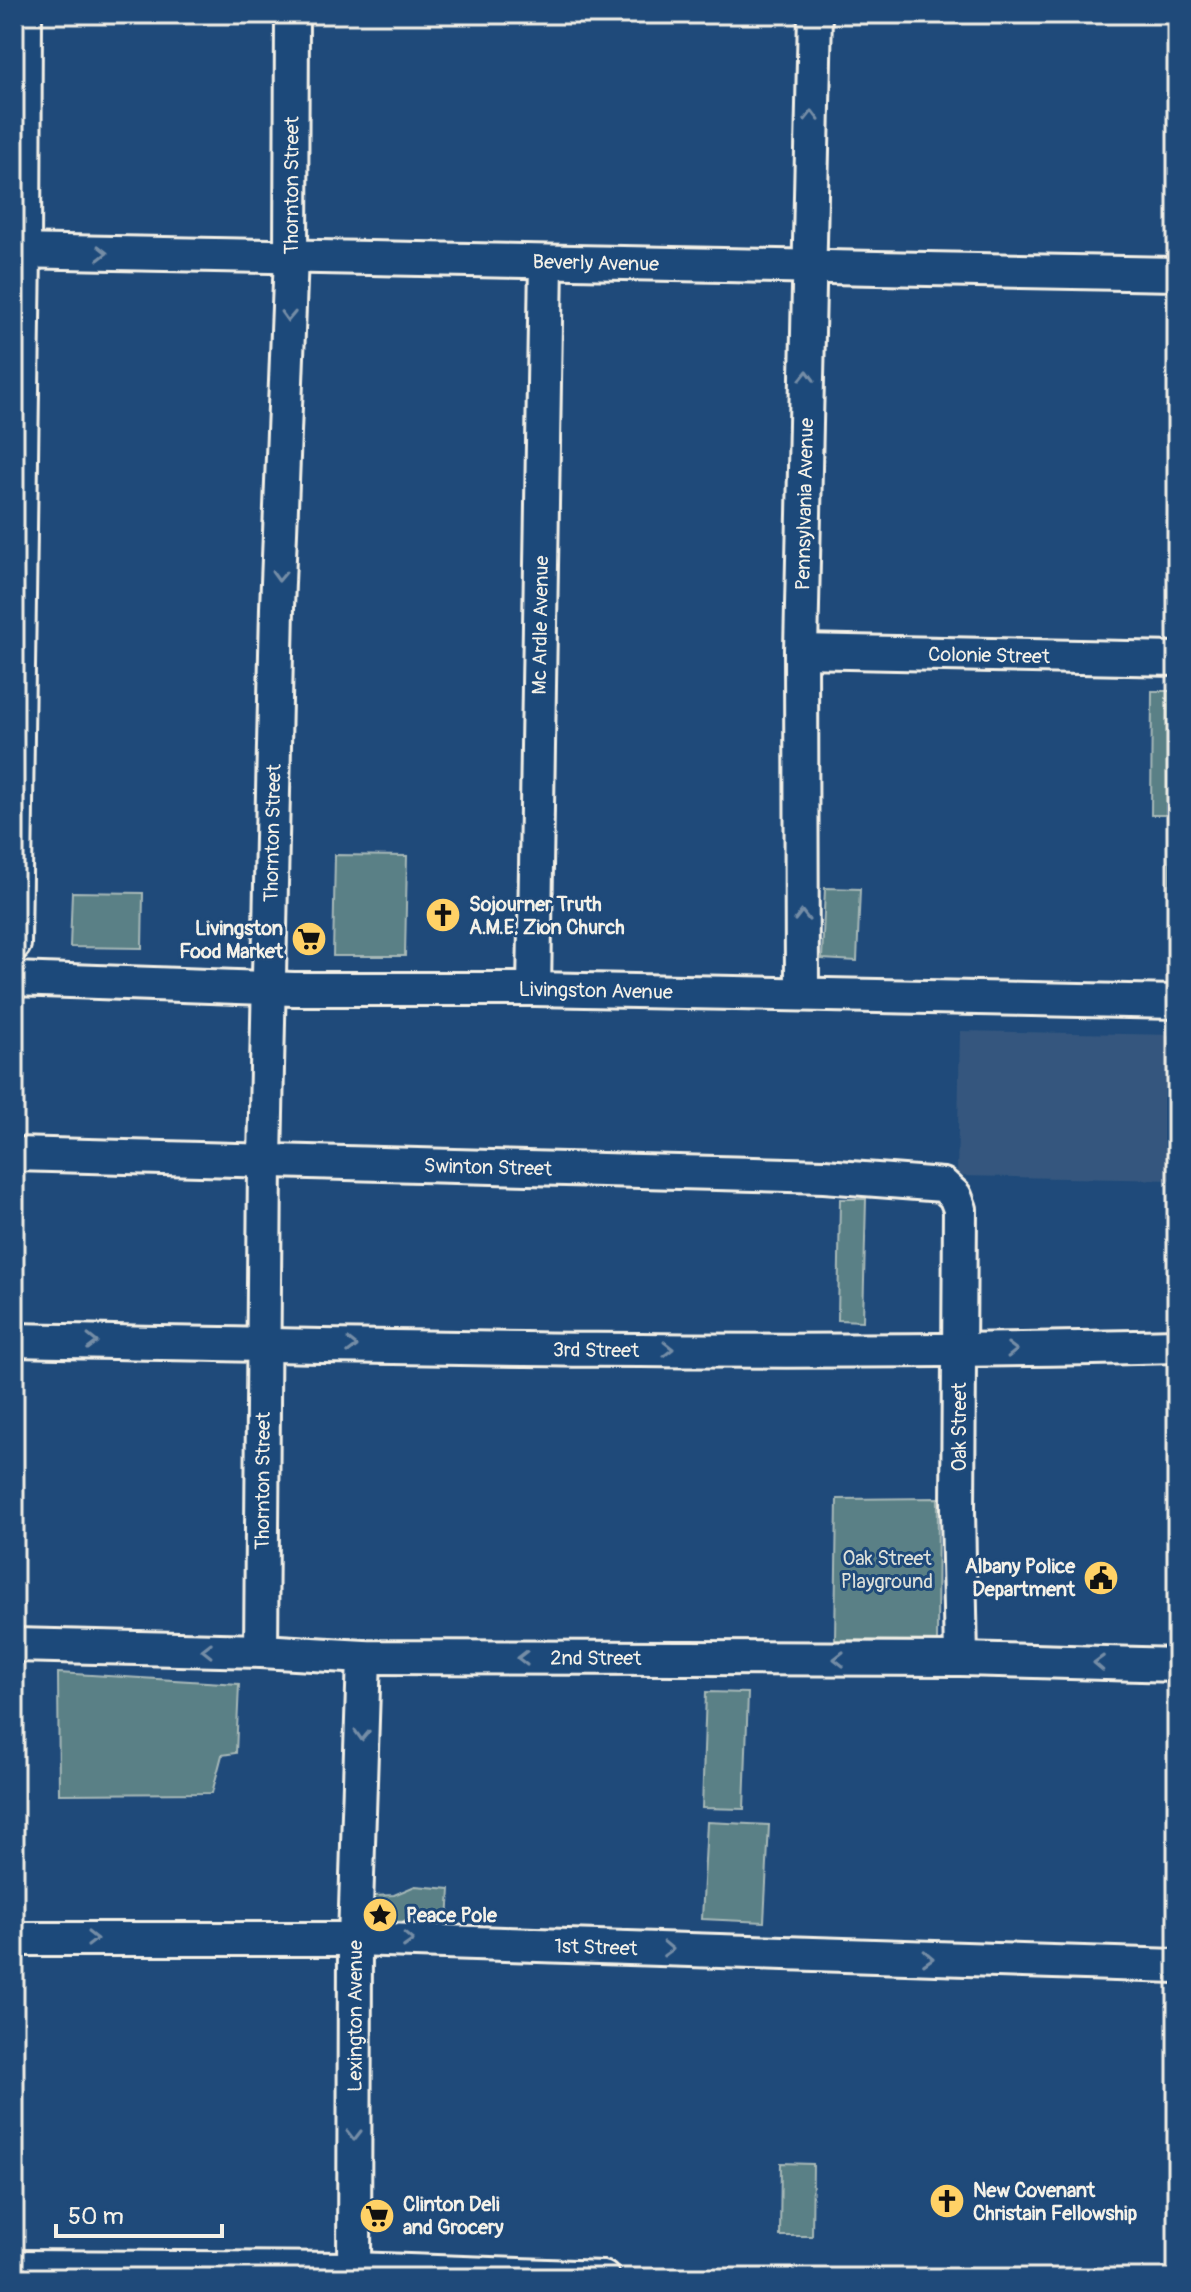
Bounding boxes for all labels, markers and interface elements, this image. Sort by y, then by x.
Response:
one-way arrow [804,109,821,122]
street label: Thornton Street [279,115,304,255]
one-way arrow [96,244,109,262]
street label: Beverly Avenue [532,249,659,276]
one-way arrow [280,310,297,323]
one-way arrow [798,369,815,382]
street label: Pennsylvania Avenue [790,417,819,591]
street label: Mc Ardle Avenue [526,555,554,695]
one-way arrow [270,570,287,583]
street label: Colonie Street [928,641,1051,669]
street label: Thornton Street [258,763,286,902]
place label: Sojourner Truth A.M.E. Zion Church [469,892,625,940]
church icon: Sojourner Truth A.M.E. Zion Church [424,896,462,934]
one-way arrow [793,909,811,922]
place label: Livingston Food Market [179,916,284,964]
supermarket icon: Livingston Food Market [290,920,328,958]
street label: Livingston Avenue [519,976,673,1004]
street label: Swinton Street [423,1153,553,1181]
one-way arrow [86,1333,99,1351]
one-way arrow [346,1337,359,1355]
street label: 3rd Street [553,1337,640,1363]
one-way arrow [662,1340,675,1358]
one-way arrow [1006,1342,1019,1359]
street label: Oak Street [947,1382,972,1471]
street label: Thornton Street [249,1411,275,1550]
park label: Oak Street Playground [841,1546,933,1594]
place label: Albany Police Department [965,1554,1076,1602]
public building icon: Albany Police Department [1082,1559,1120,1597]
one-way arrow [200,1641,213,1658]
street label: 2nd Street [550,1645,642,1670]
one-way arrow [516,1649,529,1667]
one-way arrow [832,1650,845,1668]
one-way arrow [1092,1654,1105,1672]
one-way arrow [353,1729,370,1742]
place icon: Peace Pole [361,1896,399,1934]
place label: Peace Pole [406,1903,498,1928]
one-way arrow [86,1930,99,1948]
one-way arrow [402,1932,415,1949]
street label: 1st Street [554,1933,639,1961]
street label: Lexington Avenue [342,1940,367,2092]
one-way arrow [662,1941,675,1958]
one-way arrow [922,1949,935,1966]
one-way arrow [345,2129,363,2142]
place label: New Covenant Christain Fellowship [973,2178,1138,2226]
church icon: New Covenant Christain Fellowship [928,2182,966,2220]
scale bar [56,2188,222,2238]
place label: Clinton Deli and Grocery [403,2192,504,2240]
supermarket icon: Clinton Deli and Grocery [358,2197,396,2235]
text: 50 m [68,2202,124,2231]

